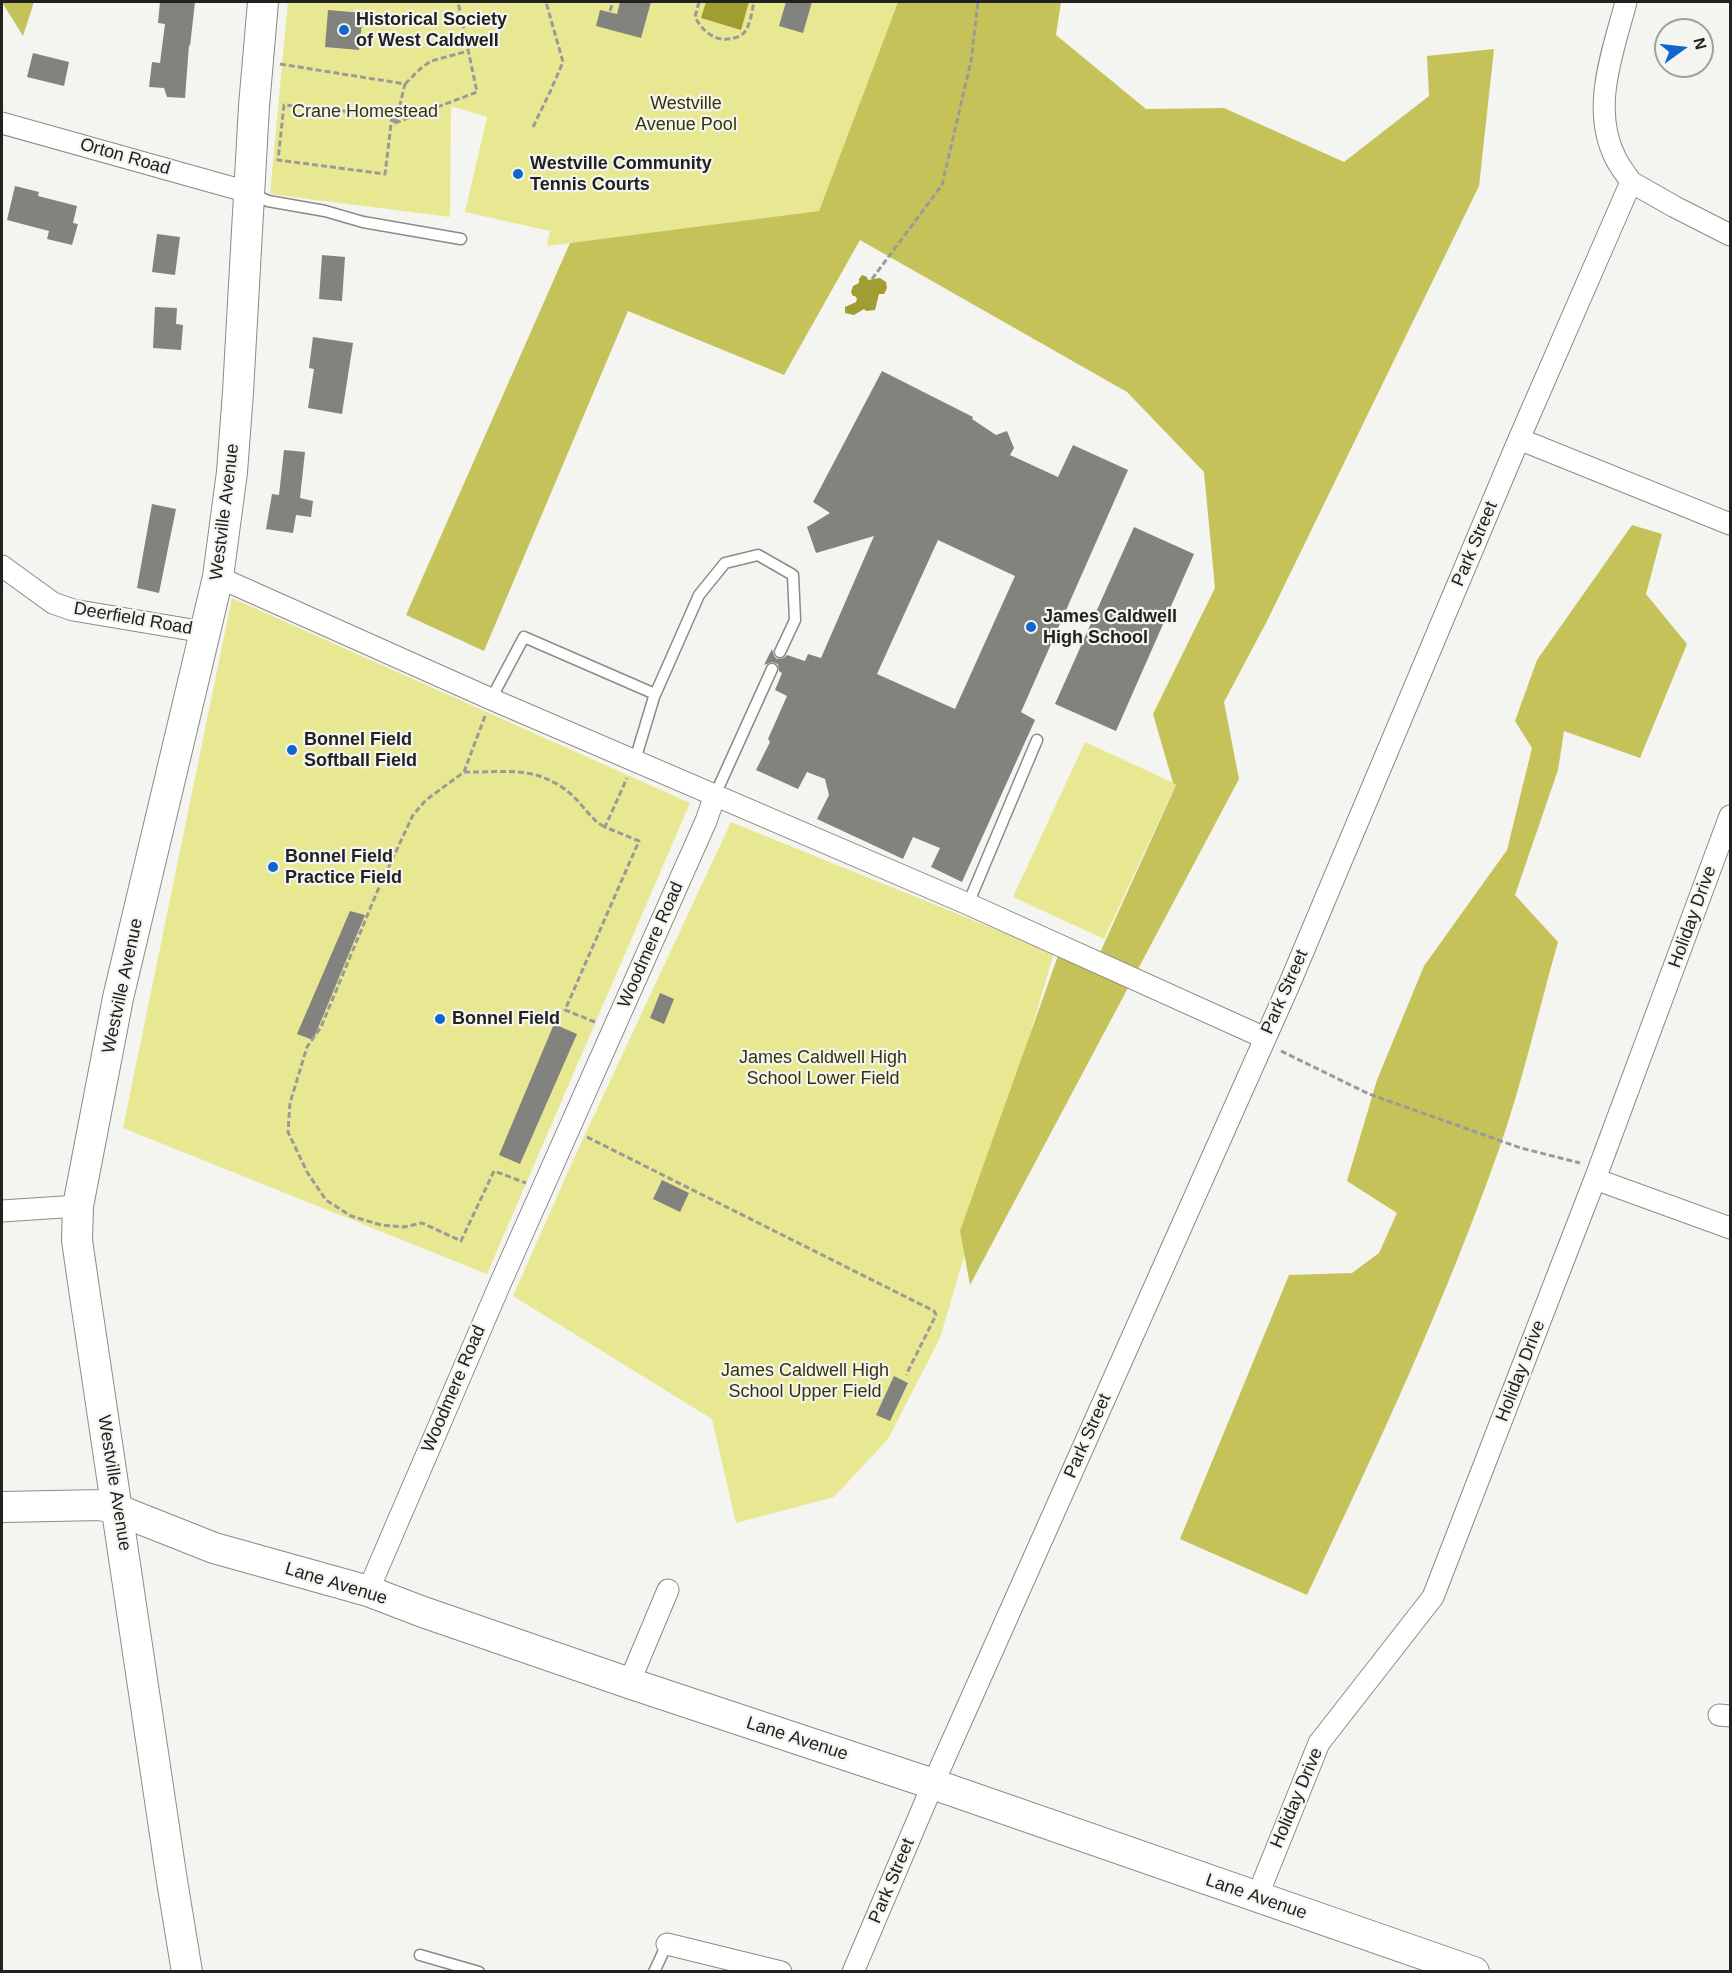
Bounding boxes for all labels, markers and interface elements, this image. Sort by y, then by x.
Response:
place label: Historical Society of West Caldwell [356,9,507,52]
north arrow [1654,18,1714,78]
marker: Historical Society of West Caldwell [337,23,351,37]
text: N [1690,36,1710,52]
park label: Westville Avenue Pool [635,93,737,136]
park label: Crane Homestead [292,101,438,123]
street label: Orton Road [77,134,173,180]
place label: Westville Community Tennis Courts [530,153,712,195]
marker: Westville Community Tennis Courts [511,167,525,181]
street label: Westville Avenue [206,442,244,582]
street label: Park Street [1447,498,1503,590]
street label: Deerfield Road [72,598,194,640]
place label: James Caldwell High School [1043,606,1177,648]
marker: James Caldwell High School [1024,620,1038,634]
place label: Bonnel Field Softball Field [304,729,417,771]
marker: Bonnel Field Softball Field [285,743,299,757]
place label: Bonnel Field Practice Field [285,846,402,888]
marker: Bonnel Field Practice Field [266,860,280,874]
street label: Holiday Drive [1665,863,1721,971]
street label: Woodmere Road [614,879,688,1011]
street label: Westville Avenue [98,917,148,1055]
street label: Park Street [1257,946,1313,1038]
place label: Bonnel Field [452,1008,560,1030]
marker: Bonnel Field [433,1012,447,1026]
park label: James Caldwell High School Lower Field [739,1047,907,1090]
street label: Holiday Drive [1492,1317,1550,1425]
street label: Woodmere Road [418,1322,490,1456]
park label: James Caldwell High School Upper Field [721,1360,889,1402]
street label: Park Street [1060,1390,1116,1482]
street label: Westville Avenue [93,1413,135,1553]
street label: Lane Avenue [282,1558,390,1610]
street label: Lane Avenue [743,1712,851,1766]
street label: Holiday Drive [1266,1745,1328,1851]
street label: Park Street [864,1835,920,1927]
street label: Lane Avenue [1202,1870,1310,1924]

